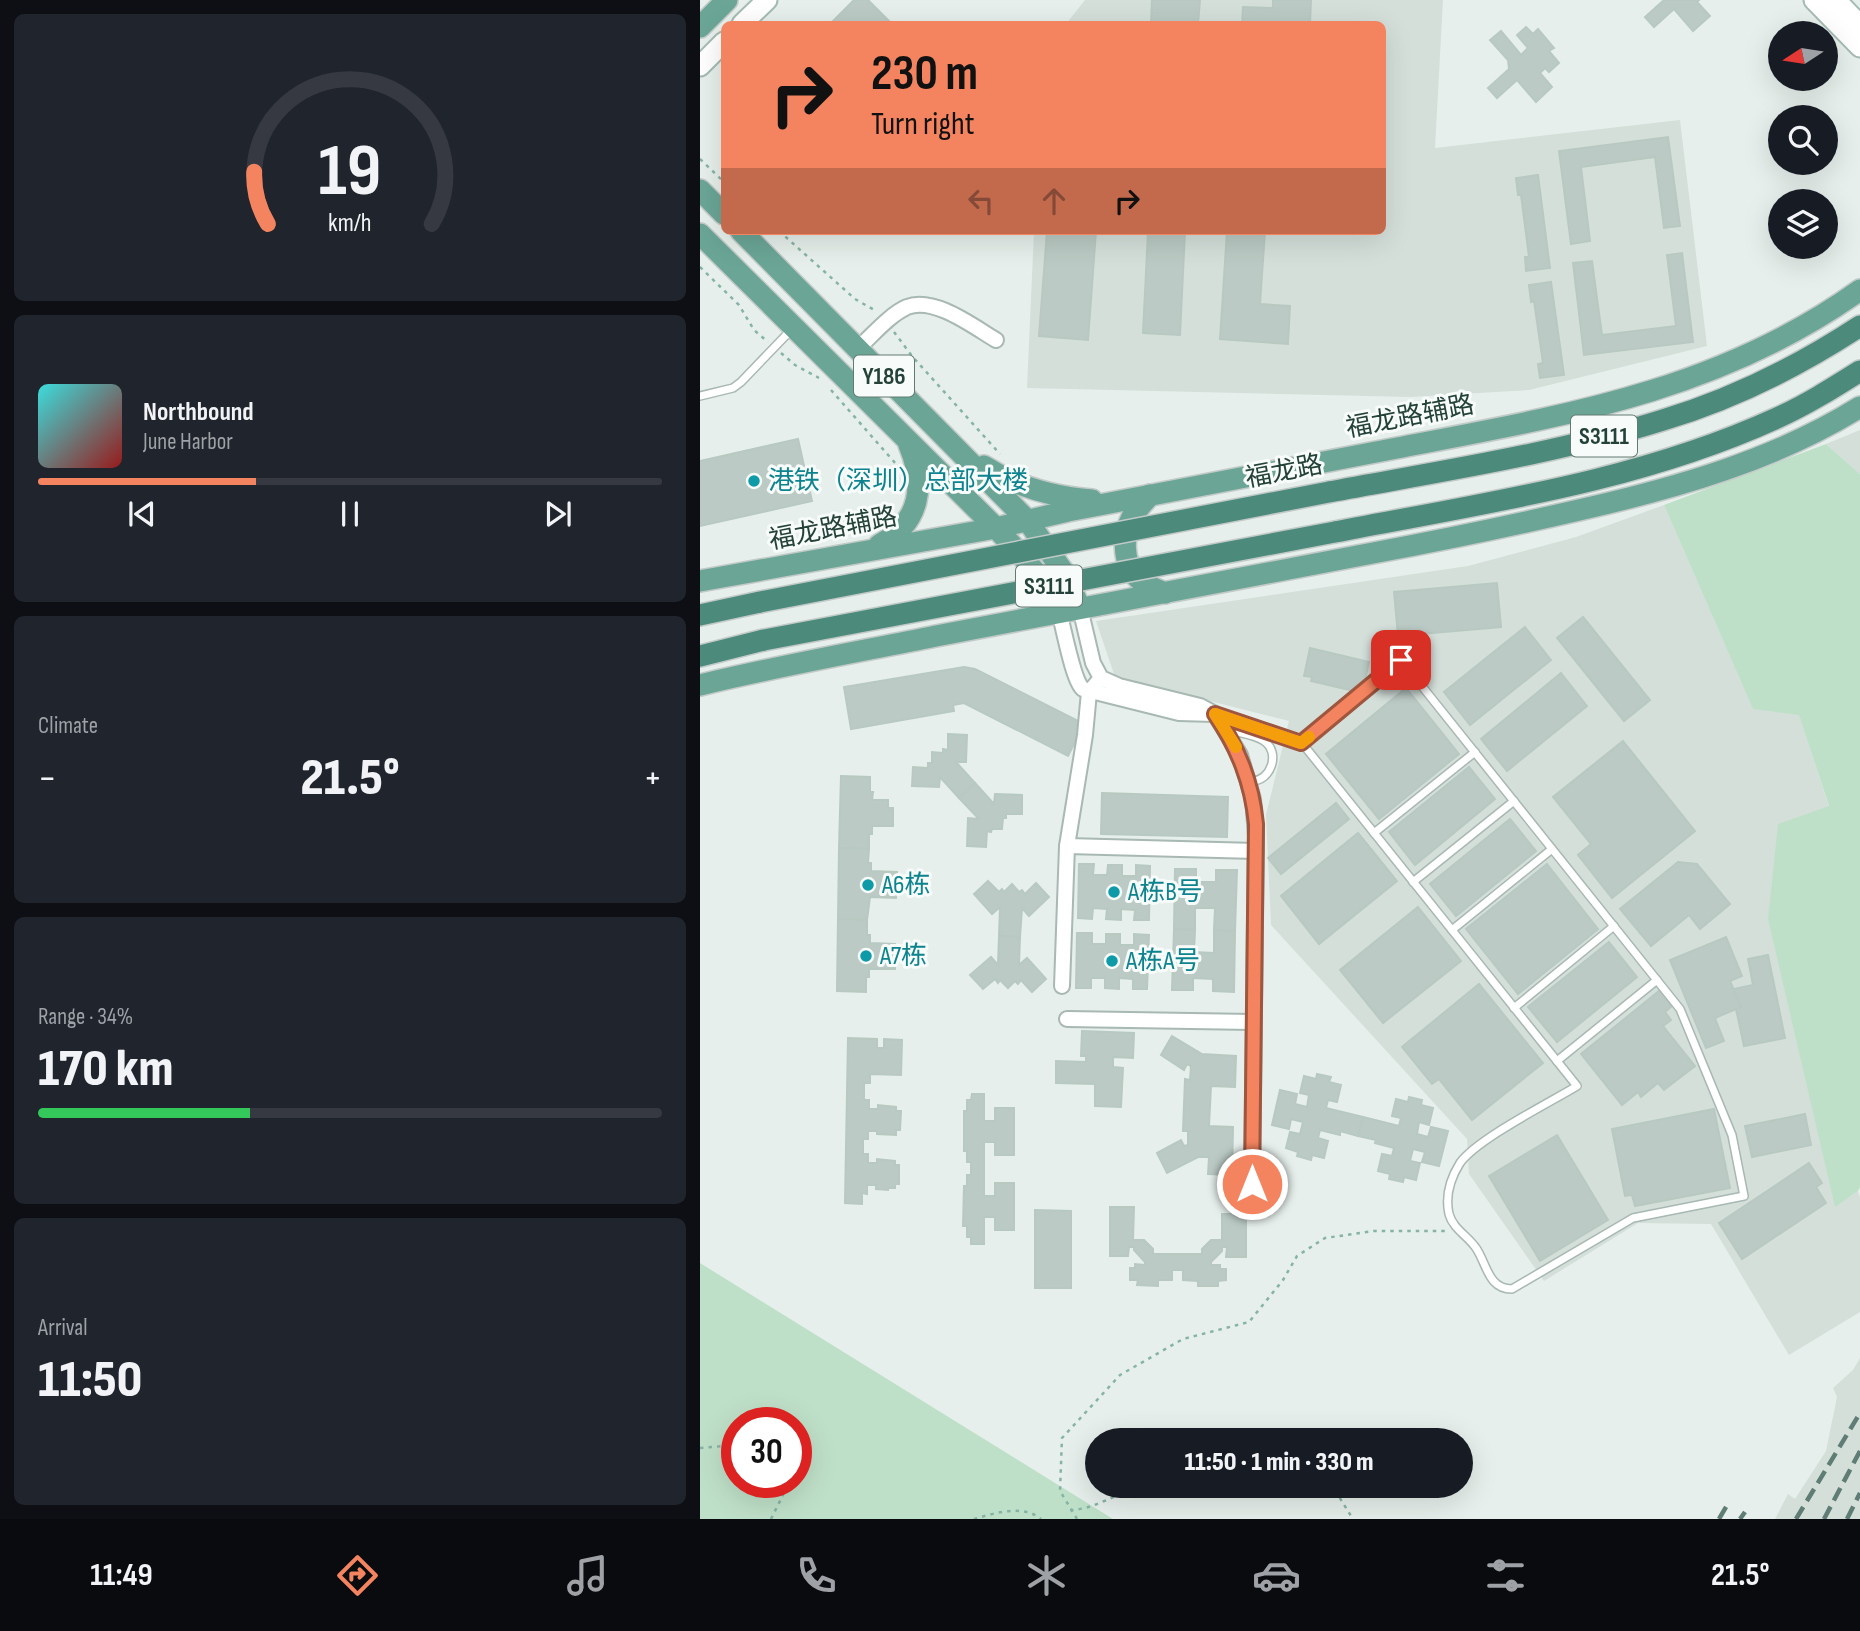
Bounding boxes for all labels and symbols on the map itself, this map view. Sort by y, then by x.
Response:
north arrow [1768,21,1838,91]
road number: Y186 [854,356,914,396]
street label: 福龙路辅路 [1343,389,1477,445]
road number: S3111 [1571,416,1637,456]
street label: 福龙路 [1243,449,1325,495]
place label: 港铁（深圳）总部大楼 [768,466,1028,497]
marker: 港铁（深圳）总部大楼 [746,473,762,489]
street label: 福龙路辅路 [766,501,900,557]
road number: S3111 [1016,566,1082,606]
pin [1371,630,1431,690]
place label: A6栋 [881,870,930,901]
marker: A6栋 [860,877,876,893]
place label: A栋B号 [1127,877,1203,908]
marker: A栋B号 [1106,884,1122,900]
place label: A7栋 [879,941,927,972]
place label: A栋A号 [1125,946,1200,977]
marker: A7栋 [858,948,874,964]
marker: A栋A号 [1104,953,1120,969]
position arrow [1215,1147,1289,1221]
speed limit sign: 30 [721,1407,812,1498]

